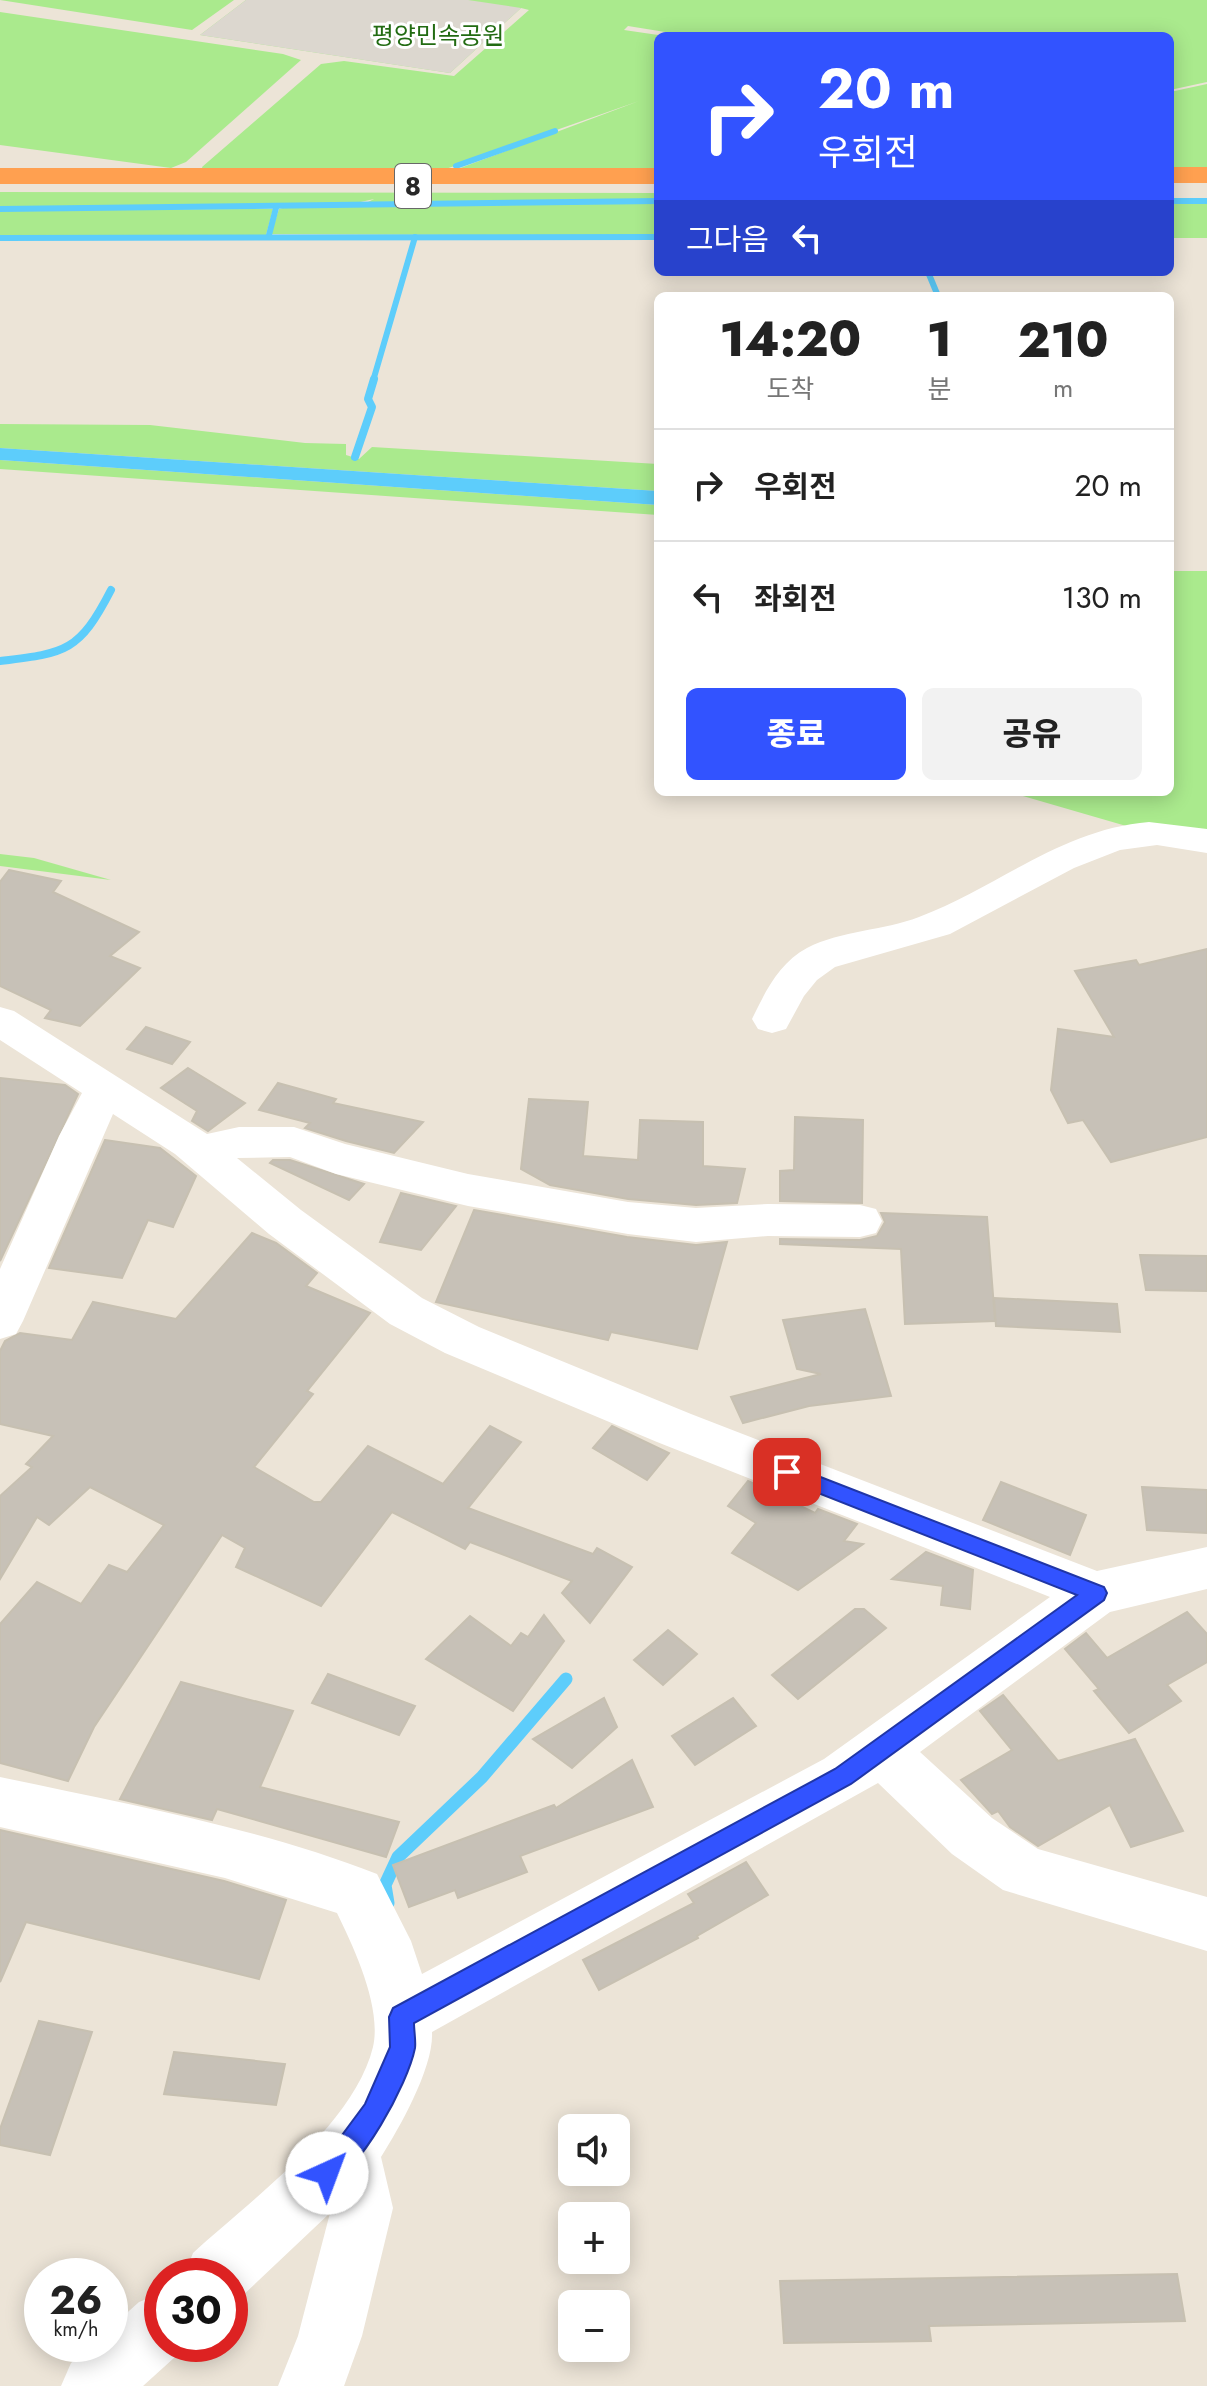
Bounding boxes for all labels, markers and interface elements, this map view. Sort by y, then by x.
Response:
park label: 평양민속공원 [372,18,504,53]
text: 20 m [818,48,955,129]
icon: right [686,64,790,168]
text: 우회전 [818,126,917,178]
road number: 8 [395,164,431,208]
icon: left [785,216,829,260]
text: 그다음 [686,218,769,261]
text: 14:20 [720,305,861,374]
text: 1 [927,305,952,374]
text: 210 [1018,306,1108,375]
text: m [1053,369,1073,407]
text: 도착 [766,370,814,408]
text: 분 [928,370,951,408]
icon: right [686,463,730,507]
text: 20 m [1075,464,1142,507]
text: 우회전 [754,465,837,508]
icon: left [686,575,730,619]
text: 130 m [1062,576,1142,619]
text: 좌회전 [754,577,837,620]
button: 종료 [686,688,906,780]
button: 공유 [922,688,1142,780]
pin [753,1438,821,1506]
icon: arrive [765,1450,809,1494]
map controls [558,2114,630,2362]
button: sound [558,2114,630,2186]
position arrow [285,2131,369,2215]
button: + [558,2202,630,2274]
speed limit sign: 30 [144,2258,248,2362]
text: 26 [50,2271,103,2329]
button: − [558,2290,630,2362]
text: km/h [53,2315,99,2344]

